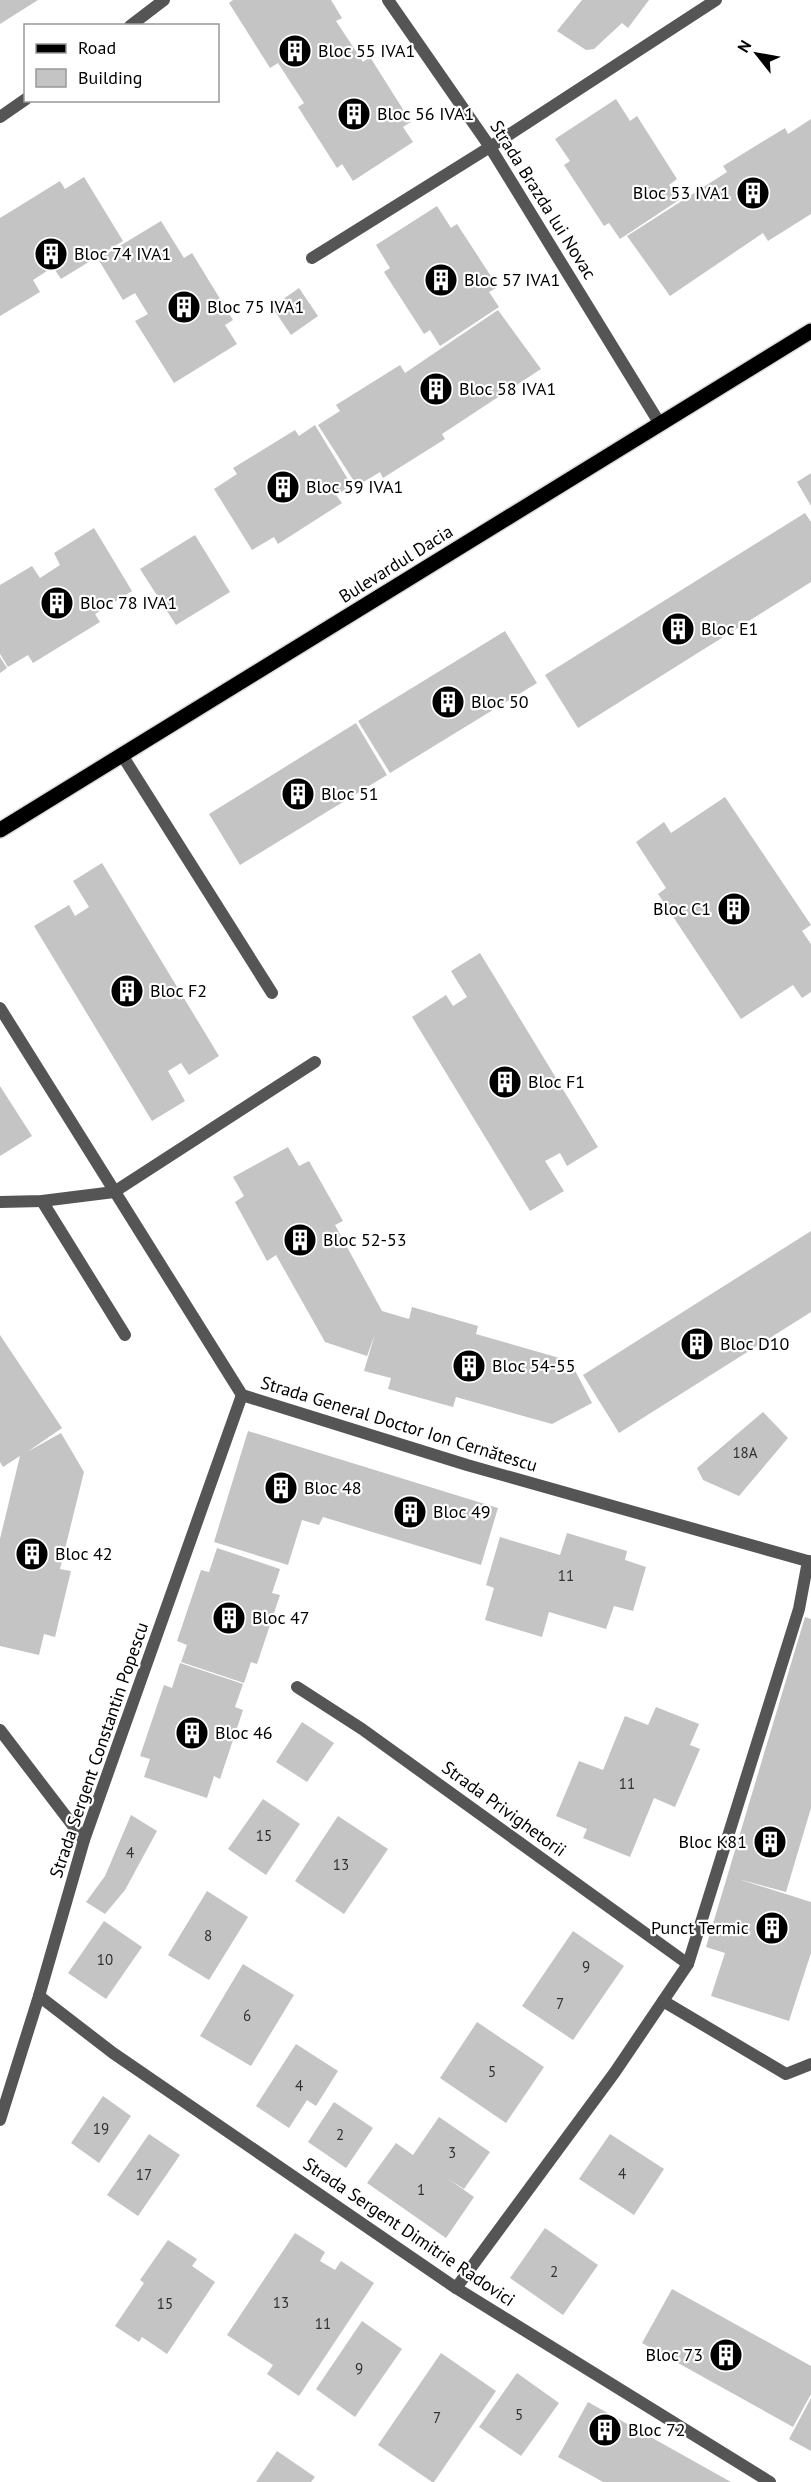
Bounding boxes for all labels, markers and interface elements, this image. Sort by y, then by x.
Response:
legend [24,24,219,102]
north arrow [727,24,787,84]
building icon: Bloc 55 IVA1 [277,33,313,69]
text: Road [78,36,116,59]
text: N [733,37,755,56]
place label: Bloc 55 IVA1 [318,39,415,62]
text: Building [78,66,142,89]
building icon: Bloc 56 IVA1 [336,96,372,132]
place label: Bloc 56 IVA1 [377,102,474,125]
street label: Strada Brazda lui Novac [485,116,602,283]
building icon: Bloc 53 IVA1 [735,175,771,211]
place label: Bloc 53 IVA1 [633,181,730,204]
building icon: Bloc 74 IVA1 [33,236,69,272]
place label: Bloc 74 IVA1 [74,242,171,265]
building icon: Bloc 57 IVA1 [423,262,459,298]
place label: Bloc 57 IVA1 [464,268,560,291]
building icon: Bloc 75 IVA1 [166,289,202,325]
place label: Bloc 75 IVA1 [207,295,304,318]
building icon: Bloc 58 IVA1 [418,371,454,407]
place label: Bloc 58 IVA1 [459,377,556,400]
building icon: Bloc 59 IVA1 [265,469,301,505]
place label: Bloc 59 IVA1 [306,475,403,498]
street label: Bulevardul Dacia [335,519,457,608]
building icon: Bloc 78 IVA1 [39,585,75,621]
place label: Bloc 78 IVA1 [80,591,177,614]
building icon: Bloc E1 [660,611,696,647]
place label: Bloc E1 [701,617,758,640]
building icon: Bloc 50 [430,684,466,720]
place label: Bloc 50 [471,690,529,713]
building icon: Bloc 51 [280,776,316,812]
place label: Bloc 51 [321,782,379,805]
building icon: Bloc C1 [716,891,752,927]
place label: Bloc C1 [653,897,711,920]
building icon: Bloc F2 [109,973,145,1009]
place label: Bloc F2 [150,979,207,1002]
building icon: Bloc F1 [487,1064,523,1100]
place label: Bloc F1 [528,1070,585,1093]
building icon: Bloc 52-53 [282,1222,318,1258]
place label: Bloc 52-53 [323,1228,407,1251]
building icon: Bloc D10 [679,1326,715,1362]
place label: Bloc D10 [720,1332,789,1355]
building icon: Bloc 54-55 [451,1348,487,1384]
place label: Bloc 54-55 [492,1354,576,1377]
street label: Strada General Doctor Ion Cernătescu [258,1370,540,1477]
house number: 18A [732,1443,758,1462]
building icon: Bloc 48 [263,1470,299,1506]
place label: Bloc 48 [304,1476,362,1499]
building icon: Bloc 49 [392,1494,428,1530]
place label: Bloc 49 [433,1500,491,1523]
building icon: Bloc 42 [14,1536,50,1572]
place label: Bloc 42 [55,1542,113,1565]
house number: 11 [558,1566,574,1585]
building icon: Bloc 47 [211,1600,247,1636]
place label: Bloc 47 [252,1606,310,1629]
street label: Strada Sergent Constantin Popescu [44,1619,153,1881]
building icon: Bloc 46 [174,1715,210,1751]
place label: Bloc 46 [215,1721,273,1744]
street label: Strada Privighetorii [438,1756,571,1861]
house number: 11 [619,1774,635,1793]
building icon: Bloc K81 [752,1824,788,1860]
house number: 15 [256,1826,272,1845]
place label: Bloc K81 [678,1830,747,1853]
house number: 4 [126,1843,134,1862]
house number: 13 [333,1855,349,1874]
building icon: Punct Termic [754,1910,790,1946]
place label: Punct Termic [651,1916,749,1939]
house number: 8 [204,1926,212,1945]
house number: 10 [97,1950,113,1969]
house number: 9 [582,1957,590,1976]
house number: 7 [556,1994,564,2013]
house number: 6 [243,2006,251,2025]
house number: 5 [488,2062,496,2081]
house number: 4 [295,2076,303,2095]
house number: 19 [93,2119,109,2138]
house number: 2 [336,2125,344,2144]
house number: 3 [448,2143,456,2162]
street label: Strada Sergent Dimitrie Radovici [299,2152,520,2311]
house number: 4 [618,2164,626,2183]
house number: 17 [136,2165,152,2184]
house number: 1 [417,2180,425,2199]
house number: 2 [550,2262,558,2281]
house number: 13 [273,2293,289,2312]
house number: 15 [157,2294,173,2313]
house number: 11 [315,2314,331,2333]
building icon: Bloc 73 [708,2337,744,2373]
place label: Bloc 73 [645,2343,703,2366]
house number: 9 [355,2359,363,2378]
house number: 5 [515,2405,523,2424]
house number: 7 [433,2408,441,2427]
building icon: Bloc 72 [587,2412,623,2448]
place label: Bloc 72 [628,2418,686,2441]

